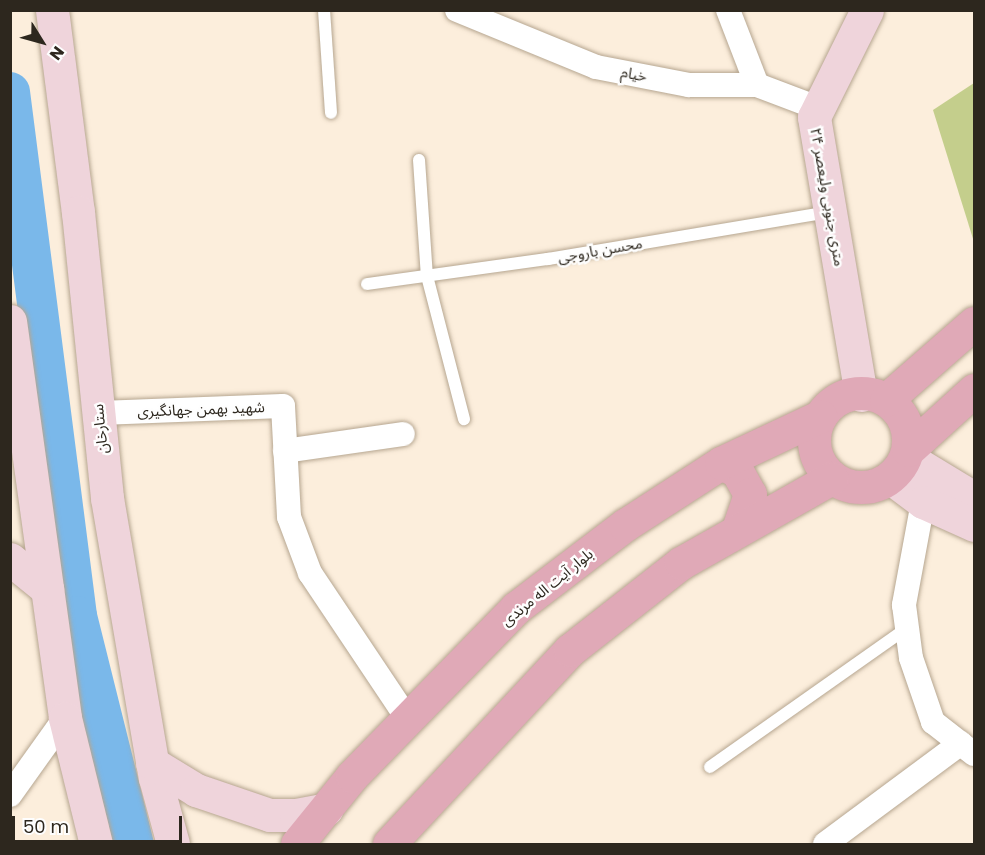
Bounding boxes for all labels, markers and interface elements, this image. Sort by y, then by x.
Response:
north arrow [12,12,72,72]
text: N [44,41,70,65]
street label: خیام [619,63,649,85]
street label: ۲۴ متری جنوبی ولیعصر [807,126,849,268]
street label: محسن باروجی [556,234,644,266]
street label: شهید بهمن جهانگیری [137,398,265,420]
street label: ستارخان [88,403,112,455]
street label: بلوار آیت اله مرندی [498,545,596,629]
scale bar [15,804,184,842]
text: 50 m [23,814,69,839]

